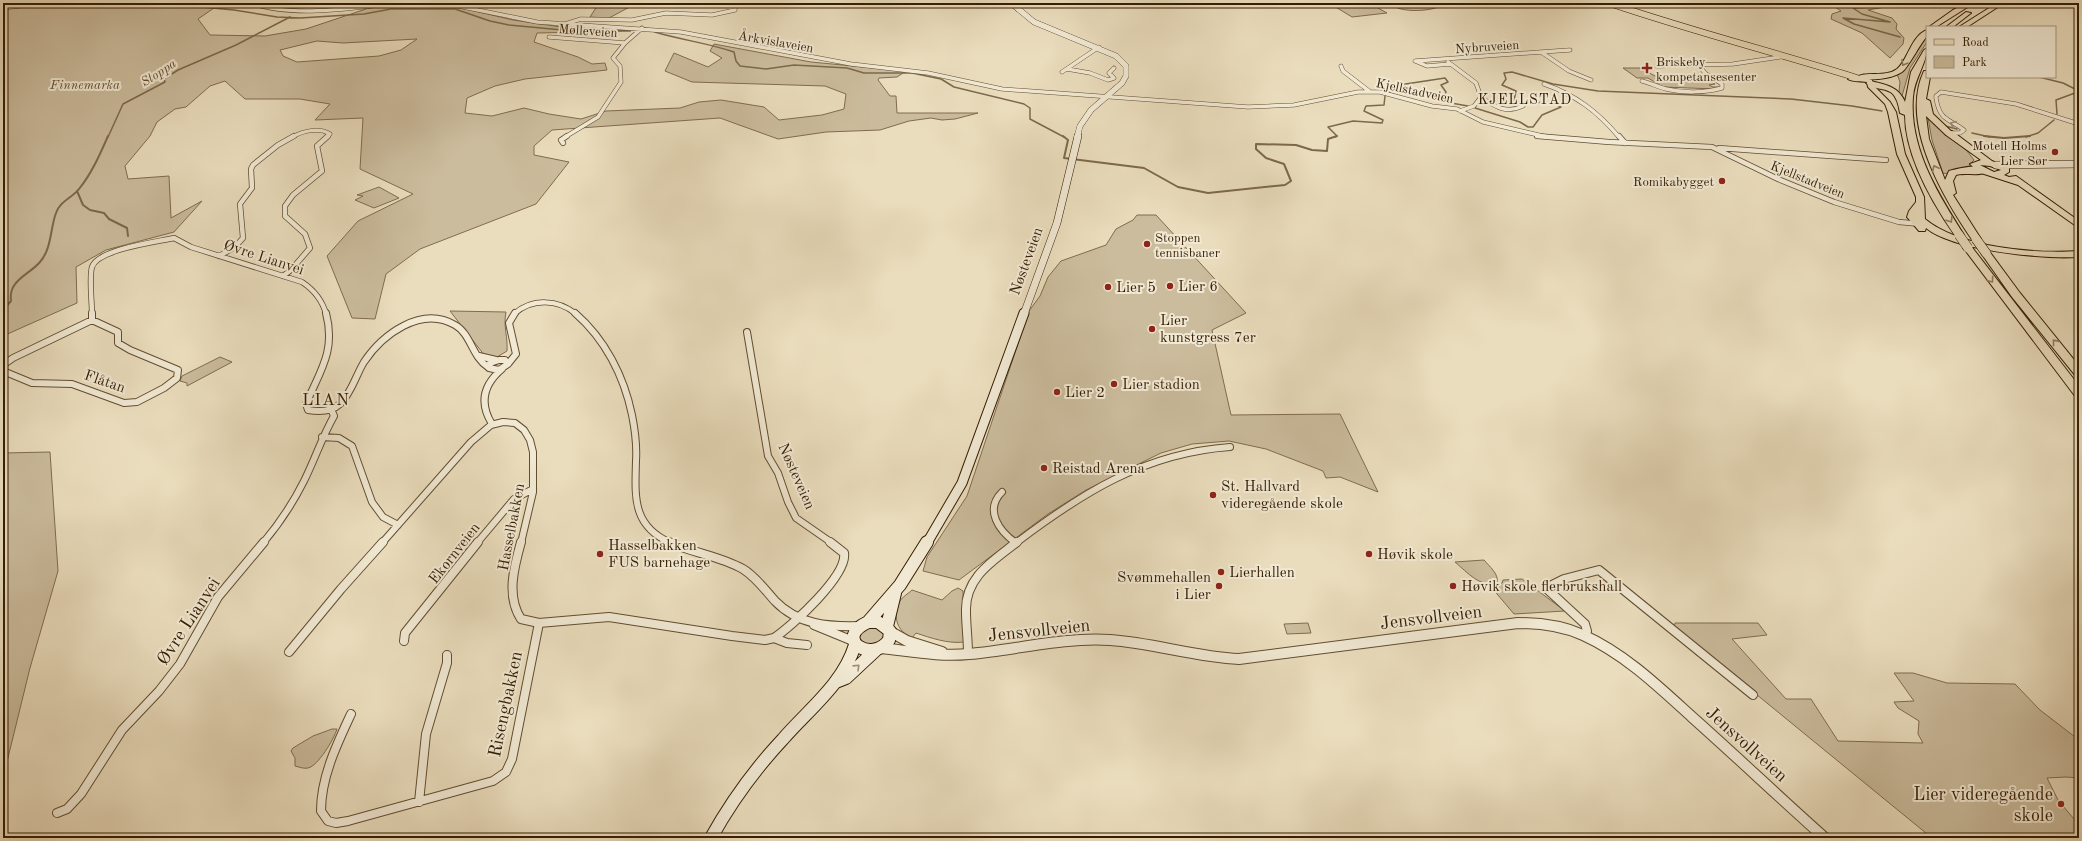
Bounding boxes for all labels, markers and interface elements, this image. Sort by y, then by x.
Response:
street label: Mølleveien [558,23,618,40]
street label: Årkvislaveien [737,26,815,56]
legend [1926,26,2056,78]
text: Road [1962,37,1989,49]
street label: Nybruveien [1454,39,1520,56]
place label: Briskeby kompetansesenter [1656,56,1757,84]
water label: Stoppa [139,57,179,89]
text: Park [1962,57,1987,69]
one-way arrow [1902,59,1909,66]
marker: Briskeby kompetansesenter [1641,62,1653,74]
street label: Kjellstadveien [1375,77,1455,106]
park label: Finnemarka [49,79,120,92]
district label: KJELLSTAD [1478,93,1572,107]
one-way arrow [1949,121,1956,129]
place label: Motell Holms Lier Sør [1972,140,2048,168]
marker: Motell Holms Lier Sør [2050,147,2060,157]
street label: Kjellstadveien [1768,160,1847,201]
one-way arrow [1932,165,1940,173]
place label: Romikabygget [1633,176,1714,189]
marker: Romikabygget [1717,176,1727,186]
one-way arrow [1945,216,1953,223]
street label: Nøsteveien [1008,226,1047,297]
place label: Stoppen tennisbaner [1155,232,1221,260]
street label: Øvre Lianvei [222,238,306,278]
marker: Stoppen tennisbaner [1142,239,1152,249]
one-way arrow [1986,275,1993,282]
place label: Lier 6 [1178,280,1218,295]
place label: Lier 5 [1116,281,1156,296]
marker: Lier 6 [1165,281,1175,291]
marker: Lier 5 [1103,282,1113,292]
place label: Lier kunstgress 7er [1160,314,1256,346]
marker: Lier kunstgress 7er [1147,324,1157,334]
one-way arrow [2052,340,2059,347]
street label: Flåtan [82,368,127,396]
place label: Lier stadion [1122,378,1200,393]
marker: Lier stadion [1109,379,1119,389]
place label: Lier 2 [1065,386,1105,401]
marker: Lier 2 [1052,387,1062,397]
district label: LIAN [302,392,350,409]
street label: Nøsteveien [774,441,817,512]
place label: Reistad Arena [1052,462,1146,477]
marker: Reistad Arena [1039,463,1049,473]
place label: St. Hallvard videregående skole [1221,480,1343,512]
street label: Hasselbakken [497,482,528,572]
marker: St. Hallvard videregående skole [1208,490,1218,500]
street label: Ekornveien [427,521,484,587]
place label: Hasselbakken FUS barnehage [608,539,710,571]
place label: Høvik skole [1377,548,1453,563]
marker: Hasselbakken FUS barnehage [595,549,605,559]
marker: Høvik skole [1364,549,1374,559]
place label: Lierhallen [1229,566,1295,581]
marker: Lierhallen [1216,567,1226,577]
place label: Svømmehallen i Lier [1117,571,1211,603]
street label: Øvre Lianvei [154,575,224,668]
place label: Høvik skole flerbrukshall [1461,580,1622,595]
marker: Svømmehallen i Lier [1214,581,1224,591]
marker: Høvik skole flerbrukshall [1448,581,1458,591]
street label: Jensvollveien [1379,603,1483,633]
street label: Jensvollveien [987,617,1091,645]
street label: Risengbakken [486,649,526,759]
one-way arrow [852,664,860,672]
street label: Jensvollveien [1702,704,1791,786]
place label: Lier videregående skole [1913,786,2053,825]
marker: Lier videregående skole [2056,799,2066,809]

